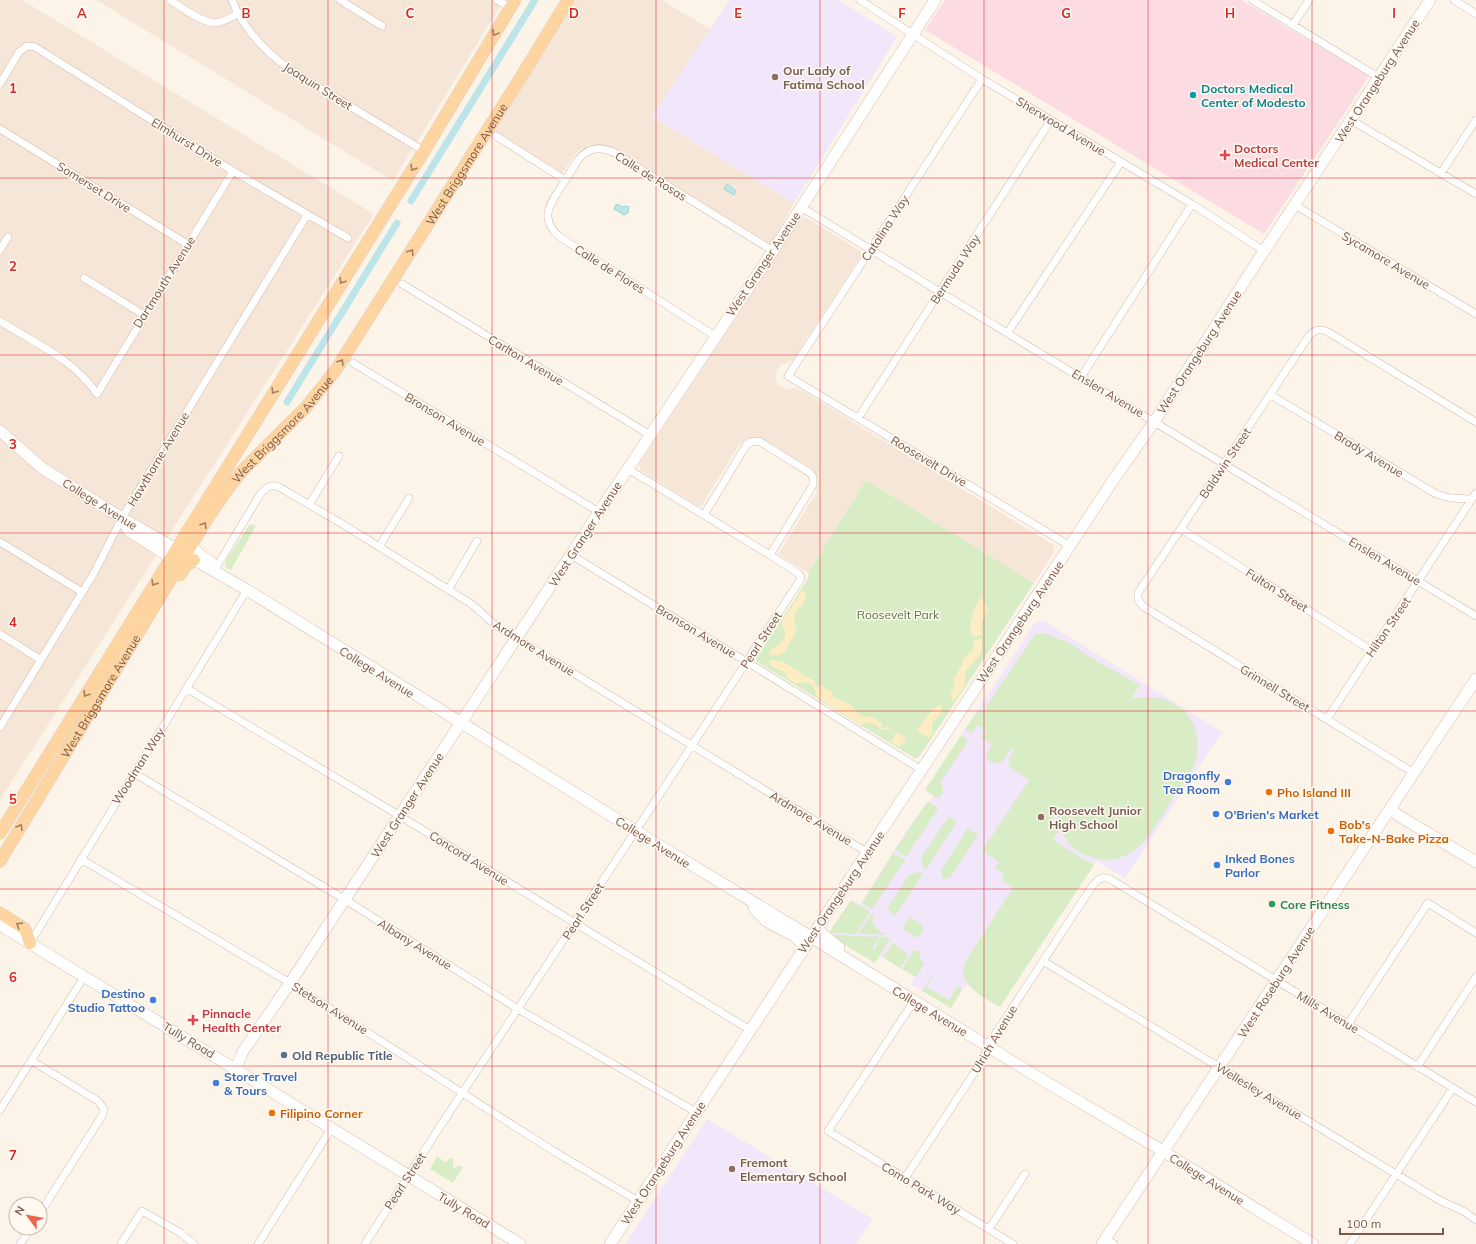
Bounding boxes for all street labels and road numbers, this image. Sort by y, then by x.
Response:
street label: West Orangeburg Avenue [1331,16,1423,146]
street label: Joaquin Street [281,59,355,113]
street label: Sherwood Avenue [1013,93,1109,159]
street label: West Briggsmore Avenue [422,100,510,228]
street label: Elmhurst Drive [149,114,225,170]
street label: Calle de Rosas [612,148,690,204]
street label: Somerset Drive [54,158,134,216]
street label: Catalina Way [858,192,912,264]
street label: West Granger Avenue [722,209,804,319]
street label: Sycamore Avenue [1339,228,1433,292]
street label: Bermuda Way [927,231,983,307]
street label: Dartmouth Avenue [130,233,198,331]
street label: Calle de Flores [572,241,648,297]
street label: West Orangeburg Avenue [1153,287,1245,417]
street label: Carlton Avenue [486,332,566,388]
street label: Enslen Avenue [1069,366,1147,420]
street label: West Briggsmore Avenue [228,373,336,486]
street label: Bronson Avenue [402,389,488,449]
street label: Hawthorne Avenue [124,409,192,509]
street label: Baldwin Street [1196,425,1254,501]
street label: Brady Avenue [1332,427,1406,481]
street label: Roosevelt Drive [888,432,970,490]
street label: College Avenue [60,475,140,533]
street label: West Granger Avenue [545,478,625,590]
street label: Enslen Avenue [1346,534,1424,588]
street label: West Orangeburg Avenue [973,558,1067,686]
street label: Fulton Street [1243,565,1311,615]
street label: Hilton Street [1362,594,1414,660]
street label: Bronson Avenue [653,601,739,661]
street label: Pearl Street [737,609,785,671]
street label: Ardmore Avenue [490,617,578,679]
street label: West Briggsmore Avenue [57,632,143,760]
street label: College Avenue [337,643,417,701]
street label: Grinnell Street [1237,661,1313,715]
street label: Woodman Way [108,724,168,807]
street label: West Granger Avenue [367,749,447,861]
street label: Ardmore Avenue [767,788,855,848]
street label: College Avenue [613,813,693,871]
street label: Concord Avenue [427,828,511,888]
street label: West Orangeburg Avenue [794,828,888,956]
street label: Pearl Street [559,880,607,942]
street label: Albany Avenue [375,915,455,973]
street label: West Roseburg Avenue [1234,923,1318,1041]
street label: Stetson Avenue [289,979,371,1037]
street label: College Avenue [889,983,971,1039]
street label: Mills Avenue [1294,988,1362,1036]
street label: Ulrich Avenue [968,1002,1020,1076]
street label: Tully Road [160,1019,218,1061]
street label: Wellesley Avenue [1213,1059,1305,1123]
street label: West Orangeburg Avenue [617,1098,709,1228]
street label: Pearl Street [381,1150,429,1212]
street label: College Avenue [1167,1150,1247,1208]
street label: Como Park Way [879,1158,964,1218]
street label: Tully Road [435,1189,493,1231]

